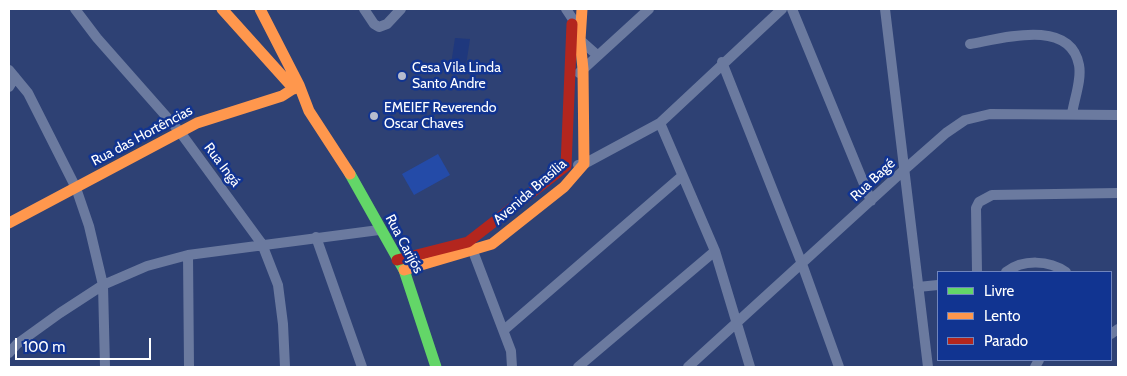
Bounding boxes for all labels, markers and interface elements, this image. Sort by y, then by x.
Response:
place label: Cesa Vila Linda Santo Andre [412,60,501,92]
marker: Cesa Vila Linda Santo Andre [396,70,408,82]
place label: EMEIEF Reverendo Oscar Chaves [384,100,497,132]
street label: Rua das Hortências [89,102,195,170]
marker: EMEIEF Reverendo Oscar Chaves [368,110,380,122]
street label: Rua Ingá [200,140,244,190]
street label: Rua Bagé [847,155,899,205]
street label: Avenida Brasília [490,156,570,228]
street label: Rua Carijós [381,212,427,276]
legend [937,271,1112,361]
text: Livre [984,282,1014,300]
text: Lento [984,307,1021,325]
scale bar [18,328,154,360]
text: Parado [984,332,1028,350]
text: 100 m [23,338,65,356]

